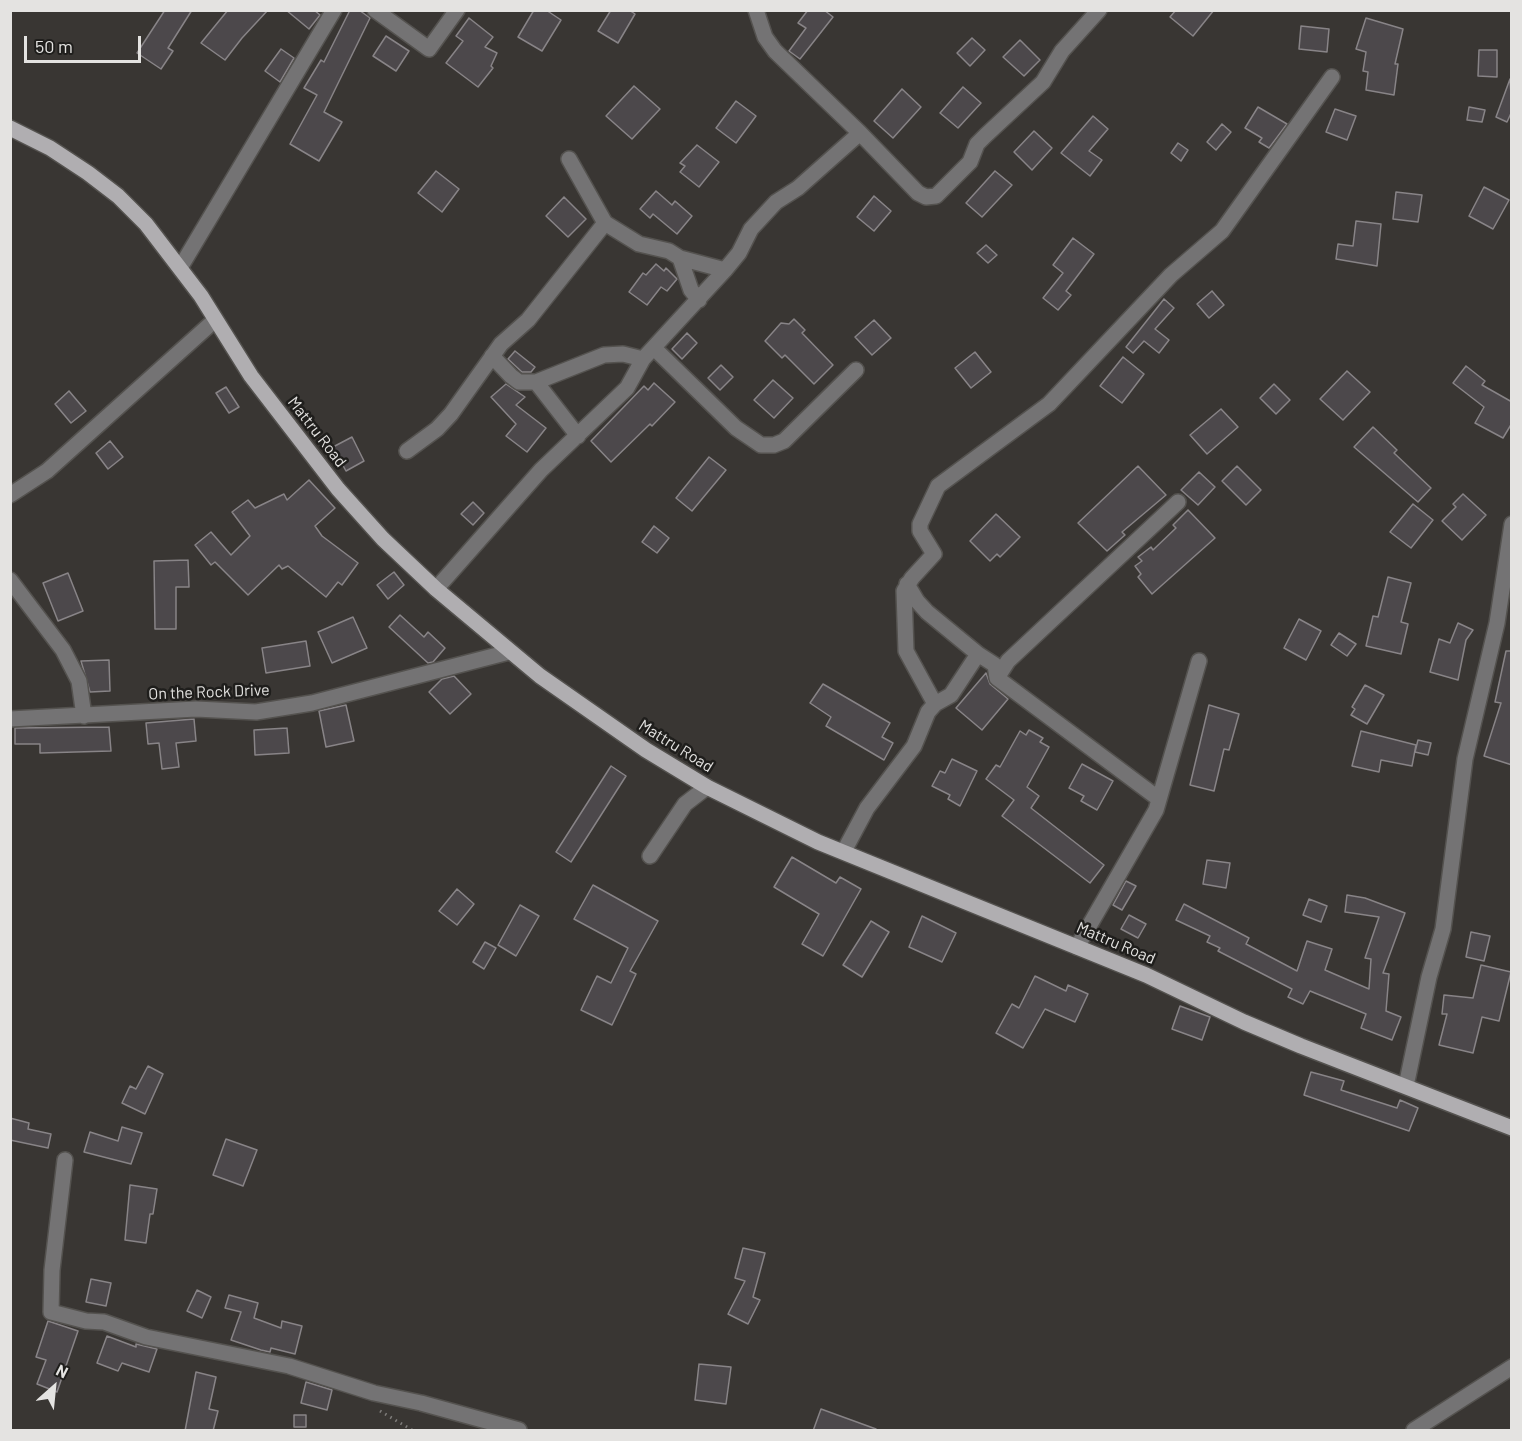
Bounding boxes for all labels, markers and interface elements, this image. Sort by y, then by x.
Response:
scale bar [27,24,144,62]
text: 50 m [35,35,73,57]
street label: Mattru Road [284,393,350,471]
street label: On the Rock Drive [148,680,270,704]
street label: Mattru Road [635,716,717,776]
street label: Mattru Road [1074,918,1158,968]
north arrow [24,1357,84,1417]
text: N [53,1360,71,1381]

